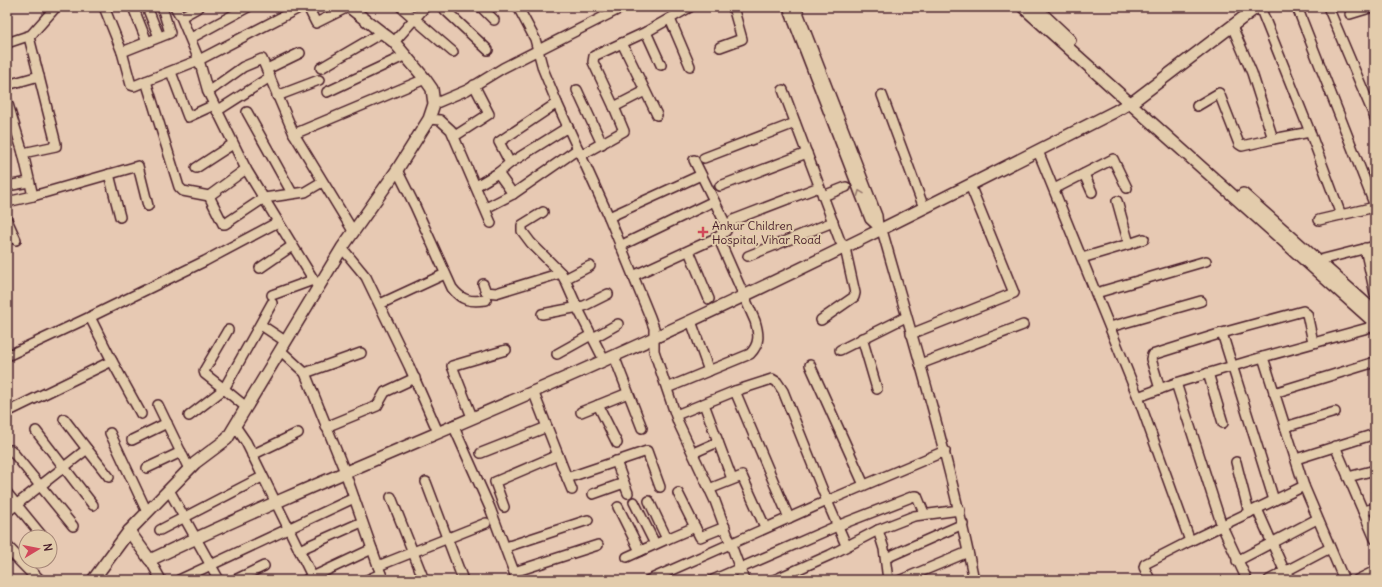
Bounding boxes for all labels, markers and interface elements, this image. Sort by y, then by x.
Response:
one-way arrow [856,189,864,196]
place label: Ankur Children Hospital, Vihar Road [712,218,821,247]
marker: Ankur Children Hospital, Vihar Road [697,226,709,238]
north arrow [18,529,58,569]
text: N [40,542,55,552]

